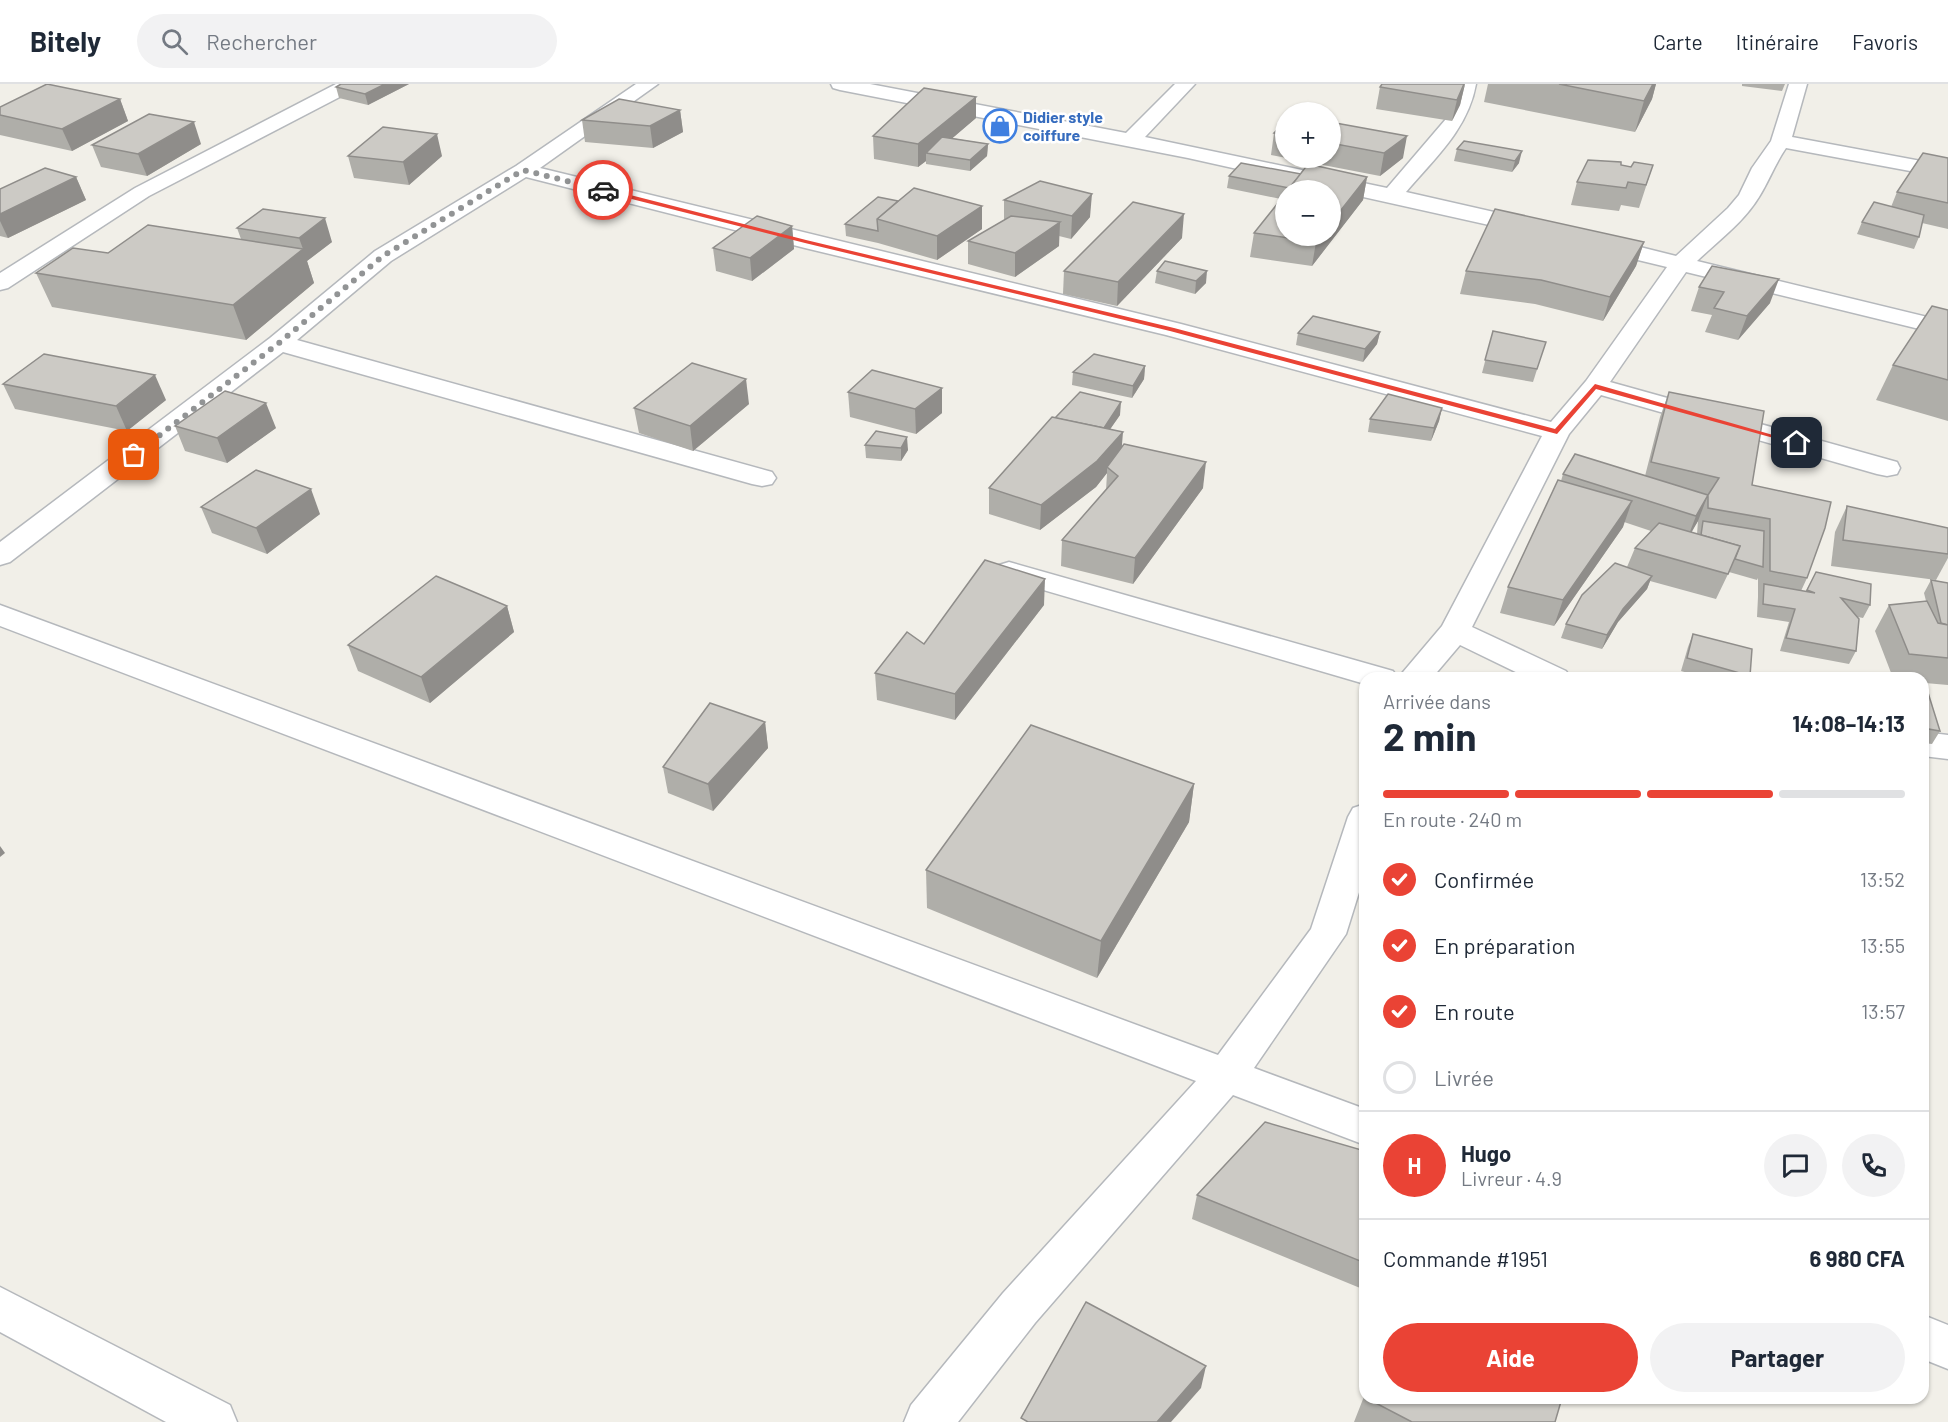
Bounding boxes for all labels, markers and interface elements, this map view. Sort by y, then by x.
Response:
search box [137,14,557,68]
text: Bitely [30,24,101,58]
icon: search [158,25,191,58]
text: Rechercher [206,28,317,54]
text: Carte [1653,29,1703,54]
text: Itinéraire [1736,29,1819,54]
text: Favoris [1852,29,1918,54]
map controls [1275,102,1341,246]
button: + [1275,102,1341,168]
place label: Didier style coiffure [1023,107,1103,144]
shop icon: Didier style coiffure [982,108,1018,144]
courier [573,160,633,220]
icon: car [587,174,620,207]
button: − [1275,180,1341,246]
pin [1771,417,1822,468]
icon: home [1780,426,1813,459]
pin [108,429,159,480]
icon: bag [117,438,150,471]
text: Arrivée dans [1383,689,1491,713]
text: 14:08–14:13 [1792,710,1905,736]
text: 2 min [1383,712,1476,759]
text: En route · 240 m [1383,807,1522,831]
icon: check [1383,863,1416,896]
text: Confirmée [1434,866,1534,892]
text: 13:52 [1860,867,1905,891]
icon: check [1383,929,1416,962]
text: En préparation [1434,932,1575,958]
text: 13:55 [1860,933,1905,957]
icon: check [1383,995,1416,1028]
text: En route [1434,998,1515,1024]
text: 13:57 [1861,999,1905,1023]
text: Livrée [1434,1064,1494,1090]
button: chat [1764,1134,1827,1197]
button: phone [1842,1134,1905,1197]
text: Hugo [1461,1140,1511,1166]
text: H [1408,1152,1421,1178]
text: Livreur · 4.9 [1461,1166,1562,1190]
text: Commande #1951 [1383,1245,1548,1271]
text: 6 980 CFA [1810,1245,1905,1271]
button: Aide [1383,1323,1638,1392]
button: Partager [1650,1323,1905,1392]

